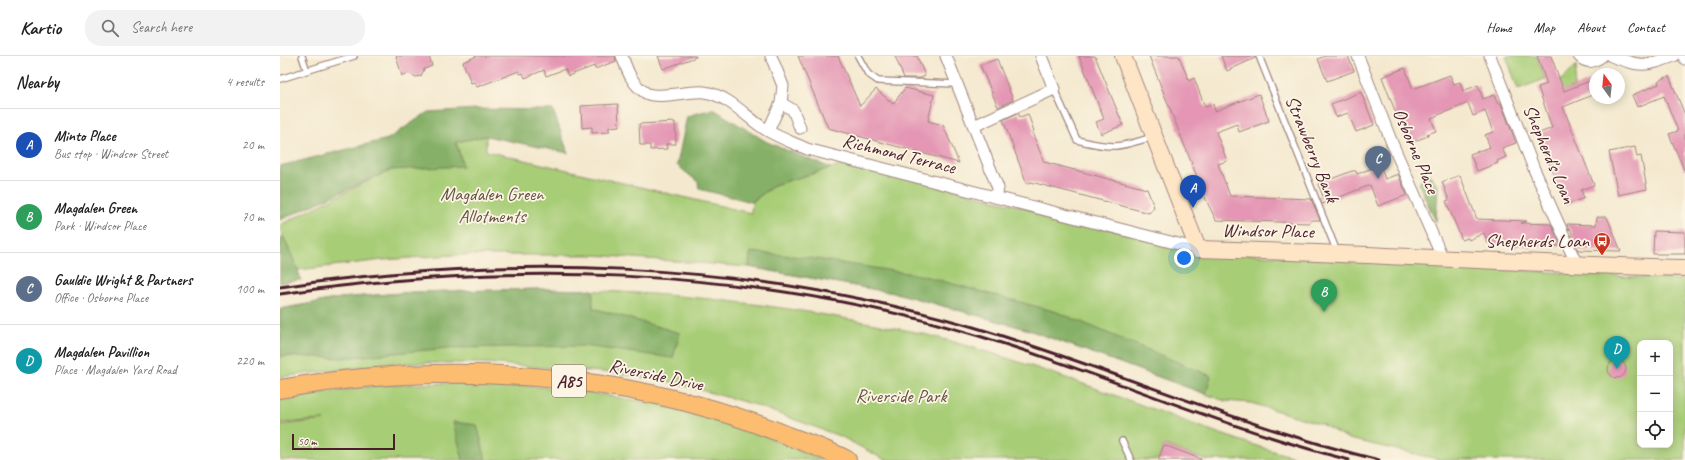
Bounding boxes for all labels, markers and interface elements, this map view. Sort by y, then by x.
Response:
search box [85,10,365,46]
text: Kartio [20,16,61,40]
icon: search [99,17,121,39]
text: Search here [131,18,192,37]
text: Home [1486,19,1512,36]
text: Map [1534,19,1555,36]
text: About [1577,19,1605,36]
text: Contact [1627,19,1665,36]
north arrow [1589,68,1625,104]
text: Nearby [16,72,59,93]
text: 4 results [226,74,264,90]
street label: Strawberry Bank [1280,92,1345,208]
street label: Shepherd's Loan [1517,101,1581,208]
street label: Osborne Place [1387,105,1445,199]
text: Minto Place [54,127,115,146]
street label: Richmond Terrace [840,128,960,180]
text: A [26,137,32,153]
text: 20 m [242,137,264,153]
text: Bus stop · Windsor Street [54,146,168,162]
pin: C [1365,146,1391,179]
pin: A [1180,175,1206,208]
park label: Magdalen Green Allotments [440,182,545,228]
text: Magdalen Green [54,199,137,218]
text: B [26,209,32,225]
text: 70 m [242,209,264,225]
text: Park · Windsor Place [54,218,146,234]
street label: Windsor Place [1222,218,1316,244]
place label: Shepherds Loan [1485,229,1589,253]
bus stop icon: Shepherds Loan [1592,231,1612,256]
your location [1174,248,1194,268]
text: Gauldie Wright & Partners [54,271,192,290]
pin: B [1311,279,1337,312]
text: C [26,281,32,297]
text: 100 m [236,281,264,297]
text: Office · Osborne Place [54,290,148,306]
pin: D [1604,336,1630,369]
map controls [1637,340,1673,448]
button: + [1637,340,1673,376]
text: Magdalen Pavillion [54,343,149,362]
text: D [25,353,33,369]
text: 220 m [236,353,264,369]
street label: Riverside Drive [607,353,707,397]
text: Place · Magdalen Yard Road [54,362,177,378]
road number: A85 [552,365,586,397]
button: − [1637,376,1673,412]
park label: Riverside Park [856,384,948,408]
button: locate [1637,412,1673,448]
scale bar [292,432,395,451]
text: 50 m [298,434,317,448]

